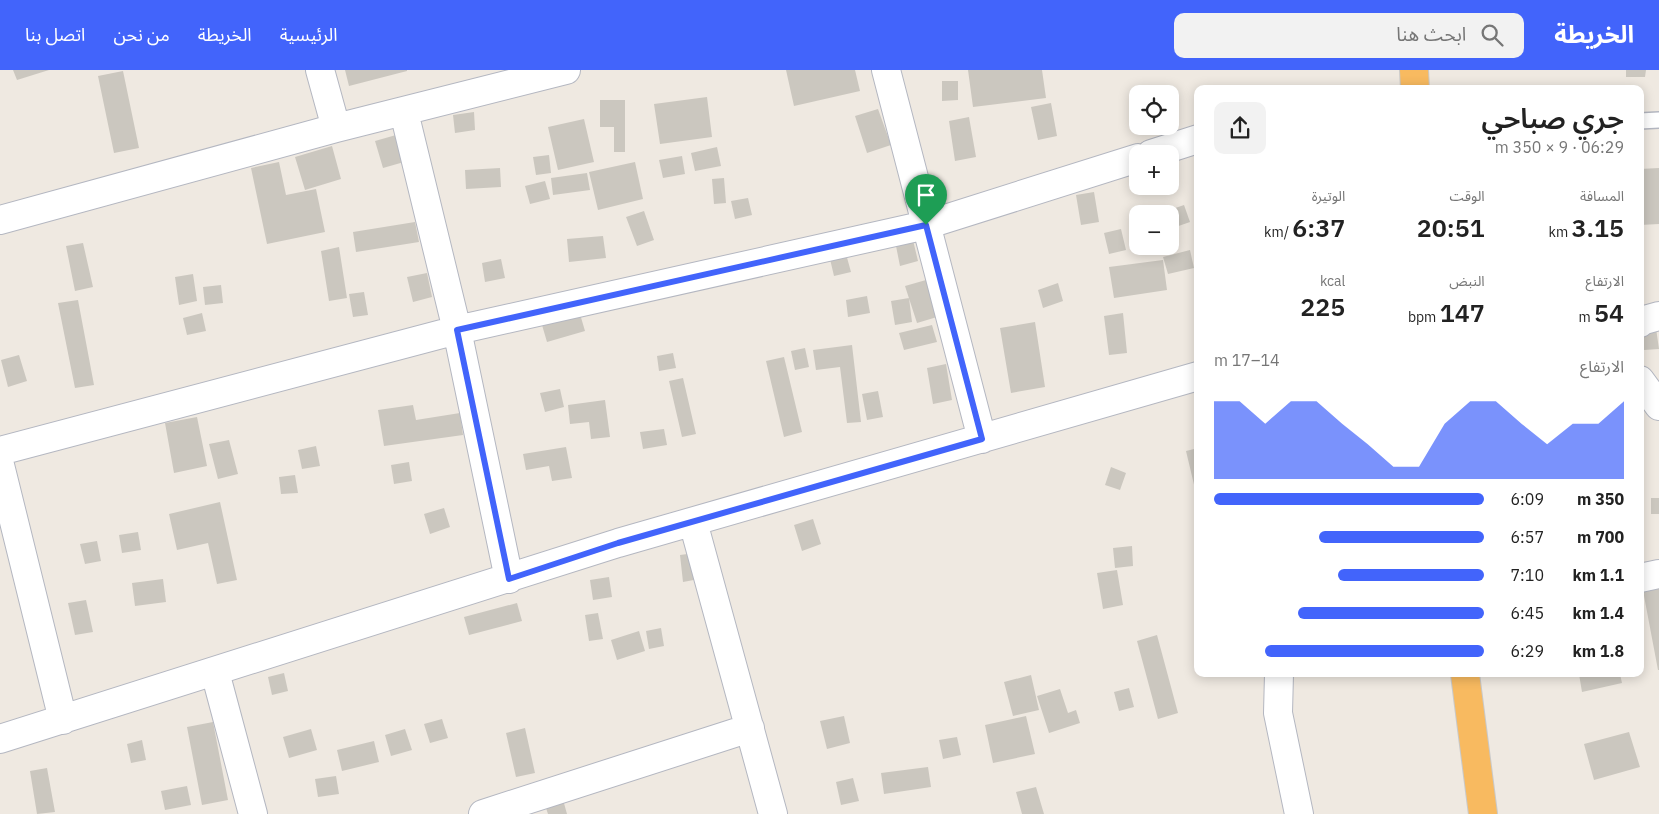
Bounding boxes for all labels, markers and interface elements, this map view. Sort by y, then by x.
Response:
search box [1174,13,1524,58]
text: الخريطة [1554,18,1634,50]
icon: search [1478,21,1506,49]
text: ابحث هنا [1396,22,1466,46]
text: اتصل بنا [25,23,85,46]
text: من نحن [113,23,170,46]
text: الخريطة [198,23,252,46]
text: الرئيسية [280,23,338,46]
map controls [1129,85,1179,255]
button: locate [1129,85,1179,135]
text: جري صباحي [1481,99,1624,136]
button: share [1214,102,1266,154]
text: 06:29 · 9 × 350 m [1495,137,1624,157]
button: + [1129,145,1179,195]
pin [905,174,947,225]
icon: arrive [912,181,940,209]
text: الوتيرة [1312,187,1345,205]
text: الوقت [1450,187,1485,205]
text: المسافة [1580,187,1624,205]
button: − [1129,205,1179,255]
text: 6:37 [1292,211,1345,244]
text: 20:51 [1417,211,1485,244]
text: 3.15 [1572,211,1624,244]
text: /km [1264,223,1292,241]
text: km [1549,223,1572,241]
text: kcal [1320,272,1345,290]
text: النبض [1449,272,1485,290]
text: الارتفاع [1586,272,1624,290]
text: 225 [1300,290,1345,323]
text: 147 [1440,296,1485,329]
text: 54 [1594,296,1624,329]
text: bpm [1408,308,1440,326]
text: m [1578,308,1594,326]
text: 14–17 m [1214,350,1280,370]
text: الارتفاع [1580,356,1624,376]
text: 6:09 [1511,489,1544,509]
text: 350 m [1577,489,1624,509]
text: 6:57 [1511,527,1544,547]
text: 700 m [1577,527,1624,547]
text: 7:10 [1511,565,1544,585]
text: 1.1 km [1573,565,1624,585]
text: 6:45 [1511,603,1544,623]
text: 1.4 km [1573,603,1624,623]
text: 6:29 [1511,641,1544,661]
text: 1.8 km [1573,641,1624,661]

